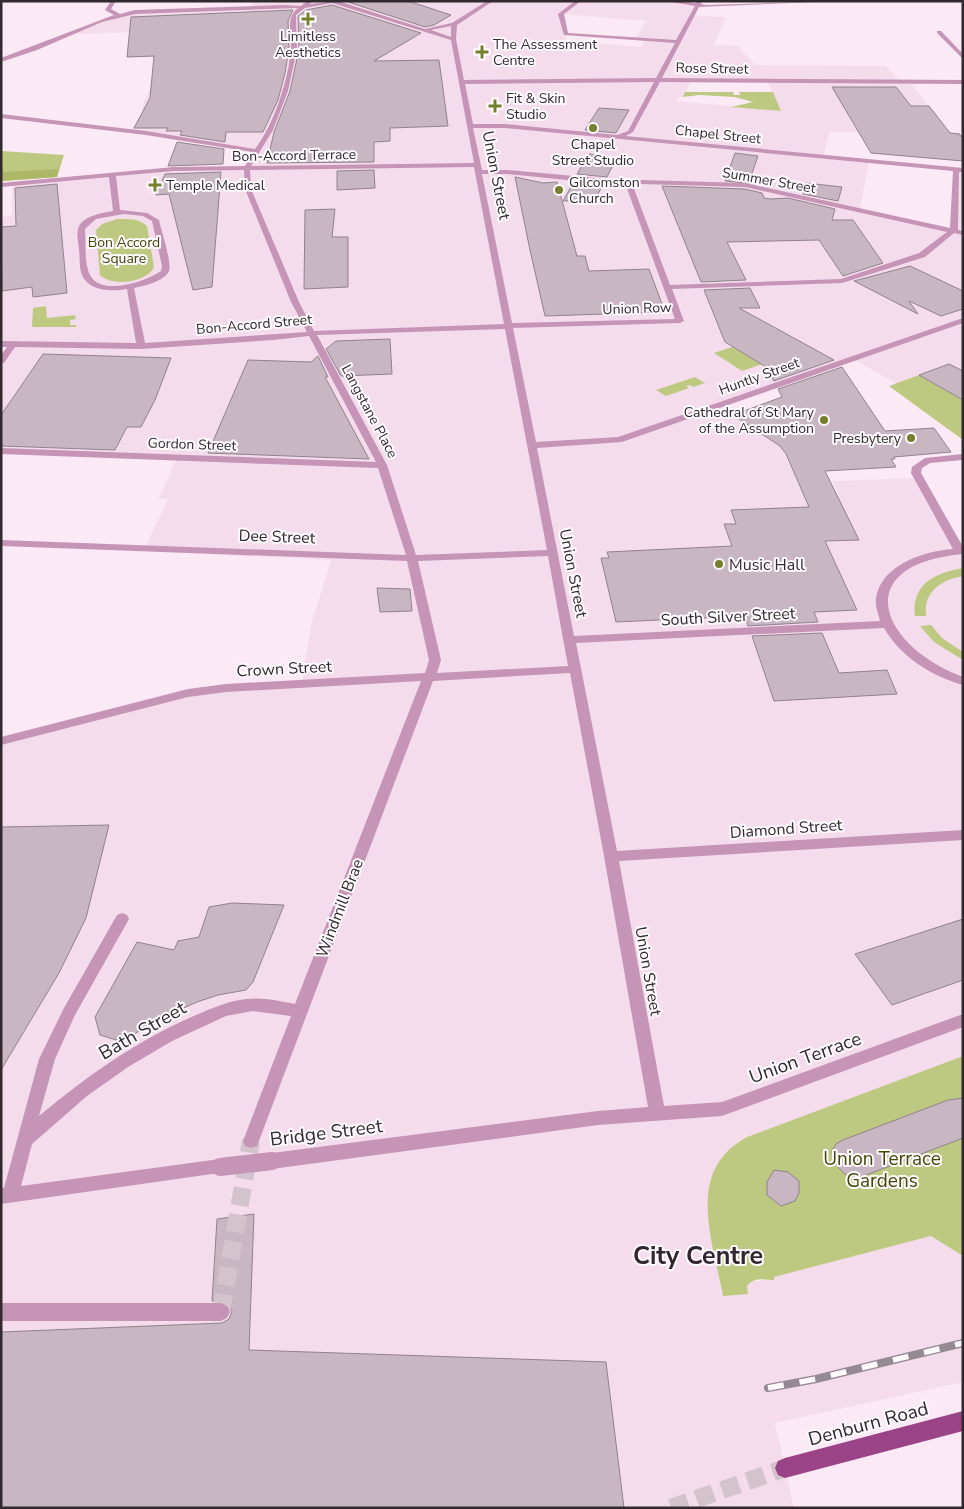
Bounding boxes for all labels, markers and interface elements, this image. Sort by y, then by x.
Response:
marker: Limitless Aesthetics [301,12,315,26]
place label: Limitless Aesthetics [275,27,341,62]
place label: The Assessment Centre [493,35,597,70]
marker: The Assessment Centre [475,45,489,59]
street label: Rose Street [675,58,749,79]
place label: Fit & Skin Studio [506,89,566,124]
marker: Fit & Skin Studio [488,99,502,113]
street label: Chapel Street [674,121,762,148]
marker: Chapel Street Studio [587,122,599,134]
street label: Union Street [477,129,515,222]
place label: Chapel Street Studio [552,135,634,170]
street label: Bon-Accord Terrace [232,145,356,166]
street label: Summer Street [721,163,817,198]
place label: Gilcomston Church [569,173,640,208]
place label: Temple Medical [166,176,266,195]
marker: Temple Medical [148,178,162,192]
marker: Gilcomston Church [553,184,565,196]
park label: Bon Accord Square [88,233,160,268]
street label: Union Row [602,298,672,319]
street label: Bon-Accord Street [195,310,313,339]
street label: Huntly Street [716,353,802,400]
street label: Langstane Place [337,361,402,461]
place label: Cathedral of St Mary of the Assumption [684,403,815,438]
marker: Cathedral of St Mary of the Assumption [818,414,830,426]
place label: Presbytery [833,429,902,448]
marker: Presbytery [905,432,917,444]
street label: Gordon Street [147,433,237,456]
street label: Dee Street [238,525,316,549]
street label: Union Street [554,527,592,620]
place label: Music Hall [729,554,805,576]
marker: Music Hall [713,558,725,570]
street label: South Silver Street [660,602,796,632]
street label: Crown Street [236,655,333,682]
street label: Diamond Street [729,814,844,844]
street label: Windmill Brae [311,856,369,961]
street label: Union Street [629,925,667,1018]
street label: Bath Street [94,995,191,1066]
street label: Union Terrace [746,1026,865,1090]
street label: Bridge Street [268,1113,384,1153]
park label: Union Terrace Gardens [823,1146,941,1194]
district label: City Centre [633,1239,763,1273]
street label: Denburn Road [805,1395,931,1452]

